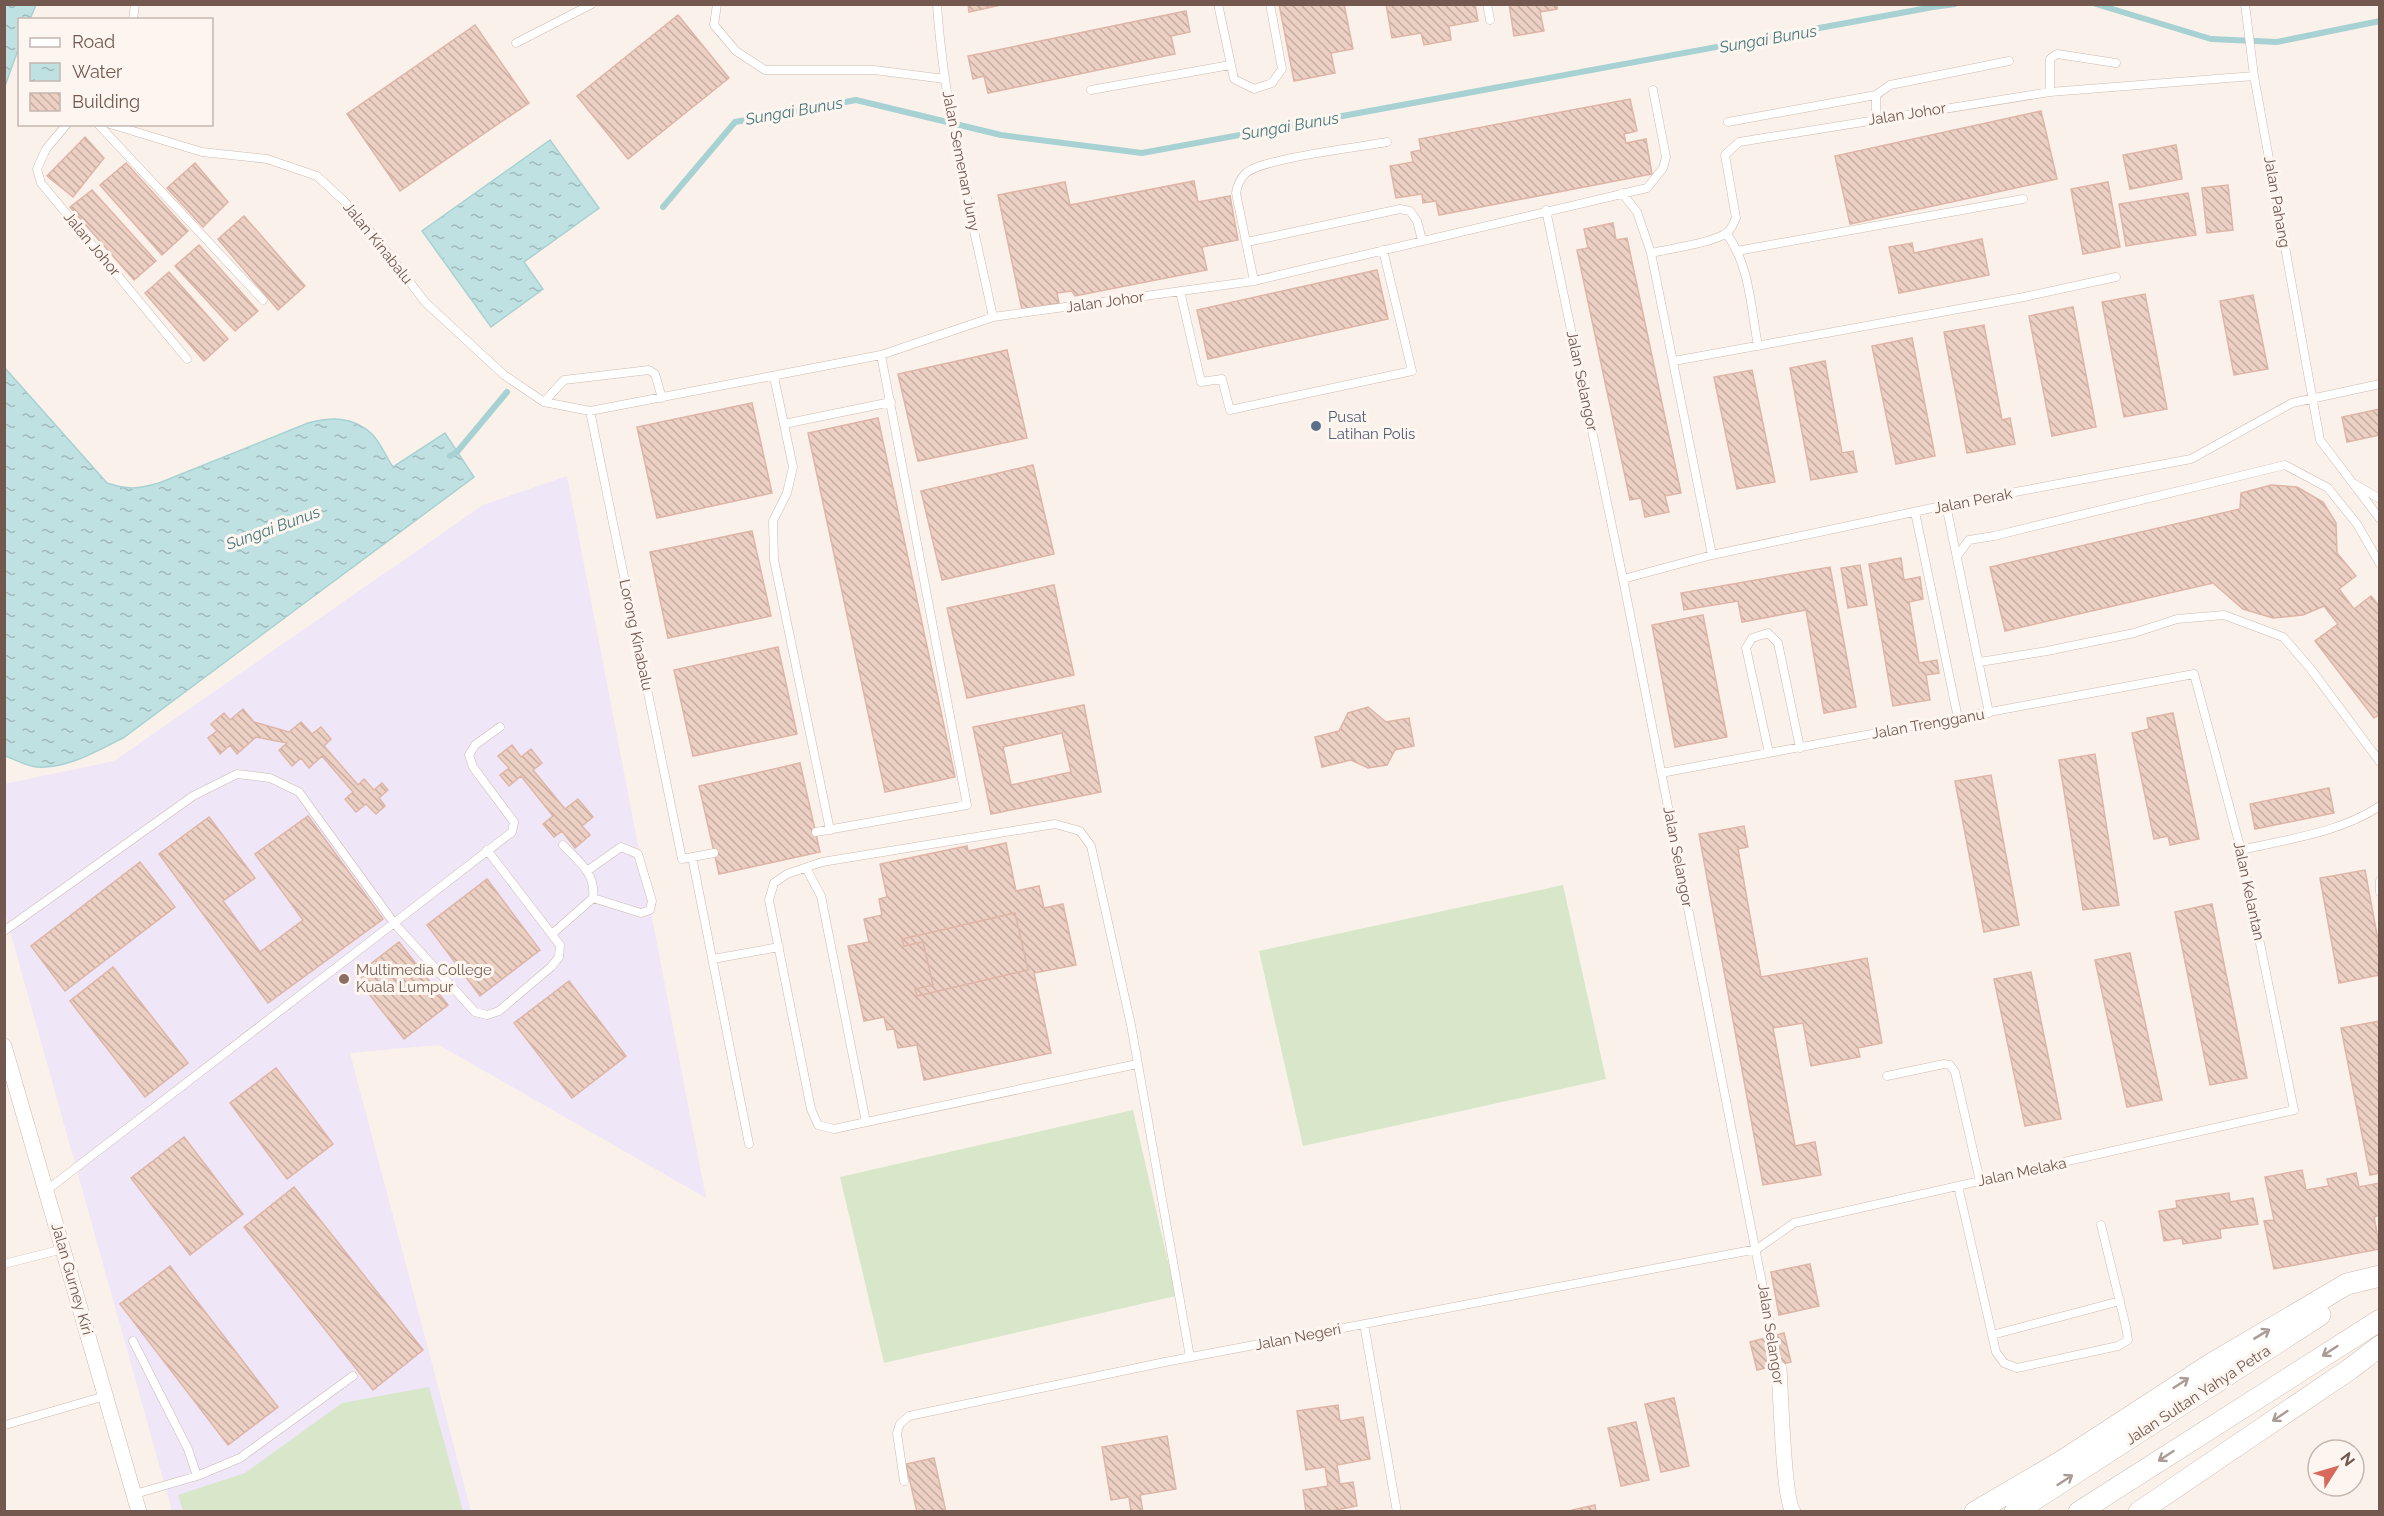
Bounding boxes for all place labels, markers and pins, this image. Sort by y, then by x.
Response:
place label: Pusat Latihan Polis [1328,408,1415,443]
marker: Pusat Latihan Polis [1309,419,1323,433]
place label: Multimedia College Kuala Lumpur [356,961,492,996]
marker: Multimedia College Kuala Lumpur [337,972,351,986]

